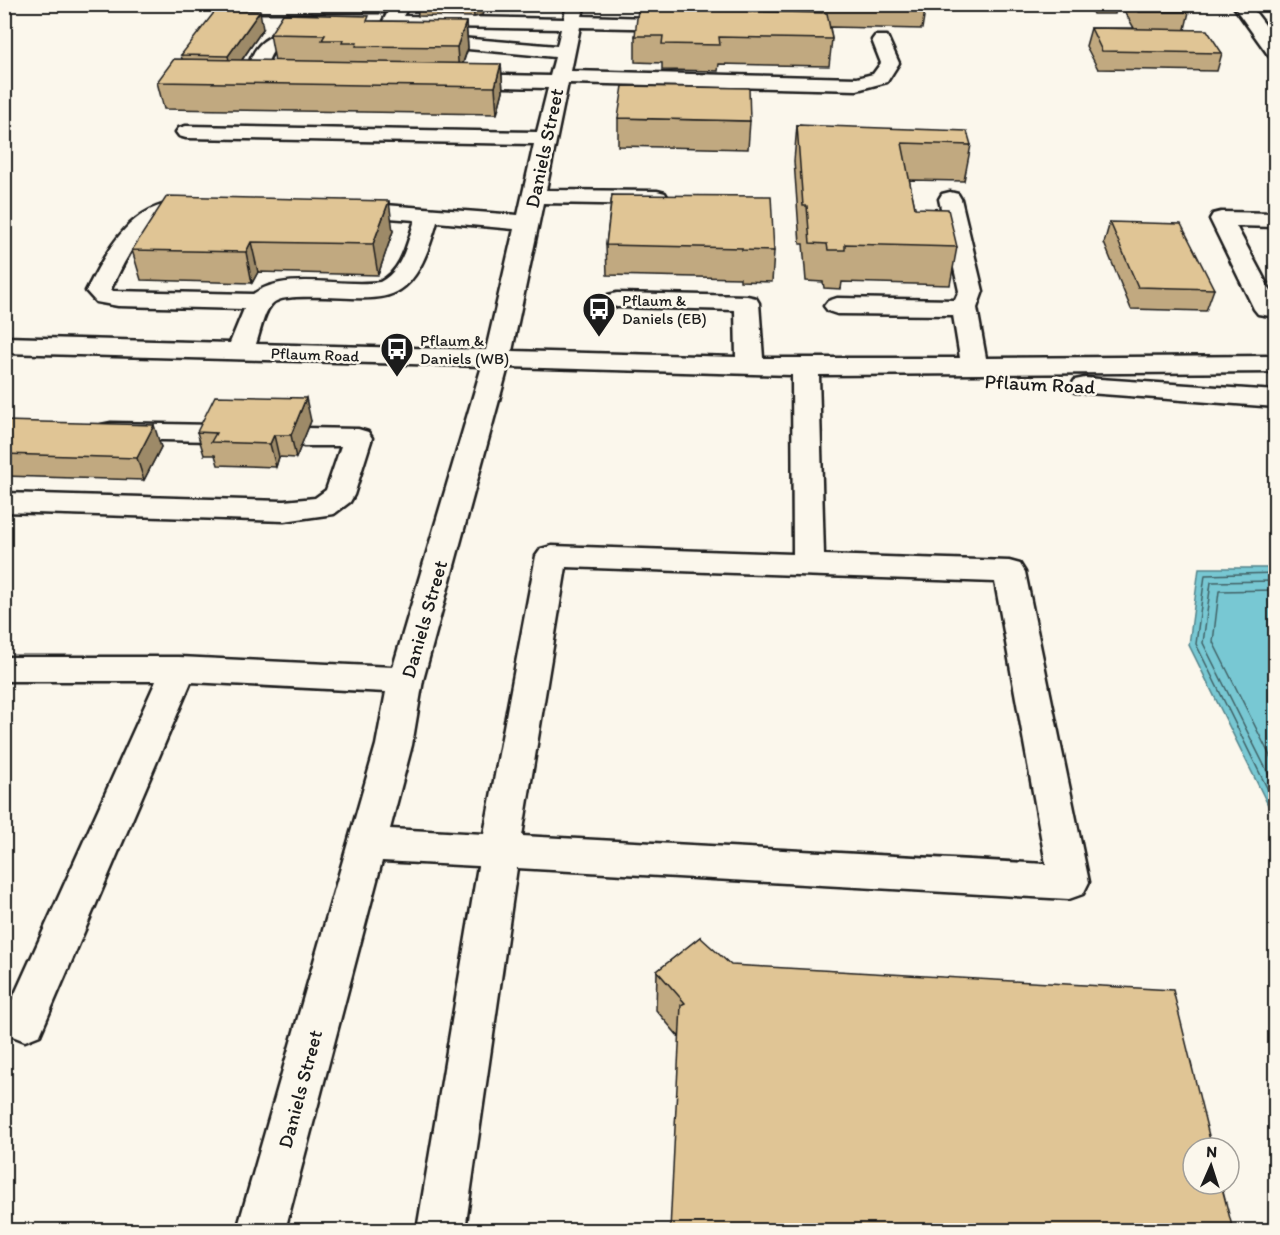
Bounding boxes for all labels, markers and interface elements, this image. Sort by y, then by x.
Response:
street label: Daniels Street [520,86,568,210]
bus stop icon: Pflaum & Daniels (EB) [581,291,617,338]
place label: Pflaum & Daniels (EB) [622,291,707,328]
bus stop icon: Pflaum & Daniels (WB) [379,331,415,378]
place label: Pflaum & Daniels (WB) [420,331,509,368]
street label: Pflaum Road [270,343,360,366]
street label: Pflaum Road [984,369,1096,399]
street label: Daniels Street [396,557,452,681]
street label: Daniels Street [273,1027,327,1151]
north arrow [1181,1136,1241,1196]
text: N [1206,1142,1218,1161]

